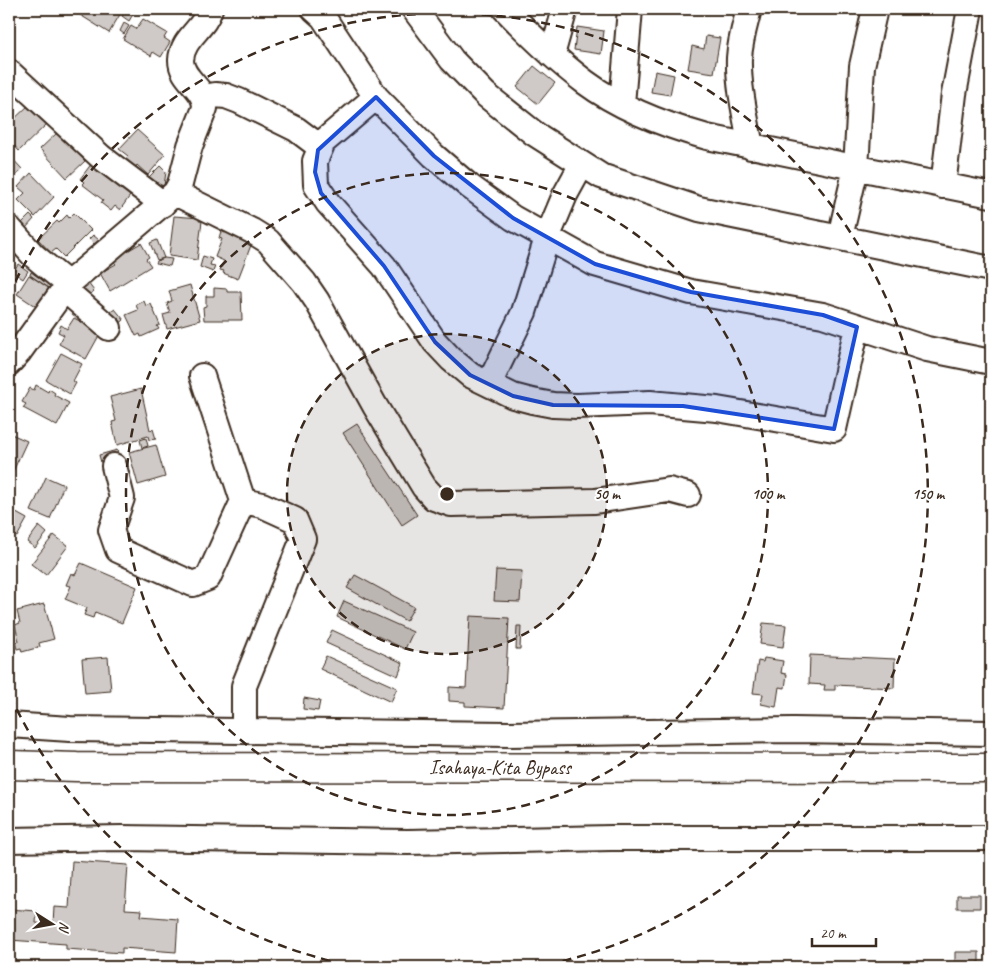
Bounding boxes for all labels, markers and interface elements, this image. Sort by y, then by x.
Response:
centre of rings [438,485,456,503]
text: 50 m [594,485,621,504]
text: 100 m [752,485,786,504]
text: 150 m [912,485,946,504]
street label: Isahaya-Kita Bypass [429,755,573,780]
north arrow [28,898,78,948]
scale bar [812,916,876,948]
text: N [55,921,73,935]
text: 20 m [820,924,847,943]

